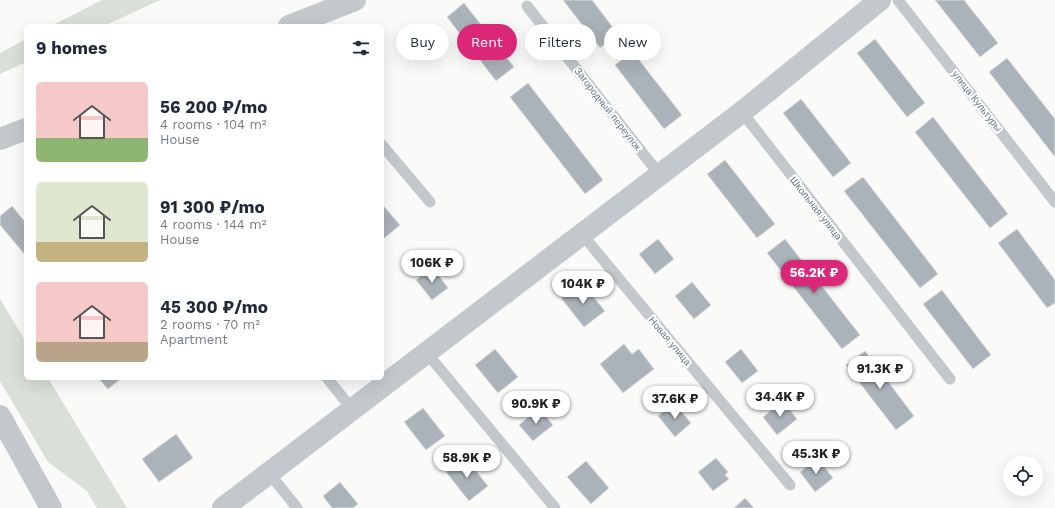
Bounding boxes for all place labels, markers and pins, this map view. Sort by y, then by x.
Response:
pin: 106K ₽ [399,250,465,284]
pin: 56.2K ₽ [777,260,851,294]
pin: 104K ₽ [550,271,616,305]
pin: 91.3K ₽ [843,356,917,390]
pin: 34.4K ₽ [743,384,817,418]
pin: 37.6K ₽ [638,386,712,420]
pin: 90.9K ₽ [499,391,573,425]
pin: 45.3K ₽ [779,441,853,475]
pin: 58.9K ₽ [430,445,504,479]

